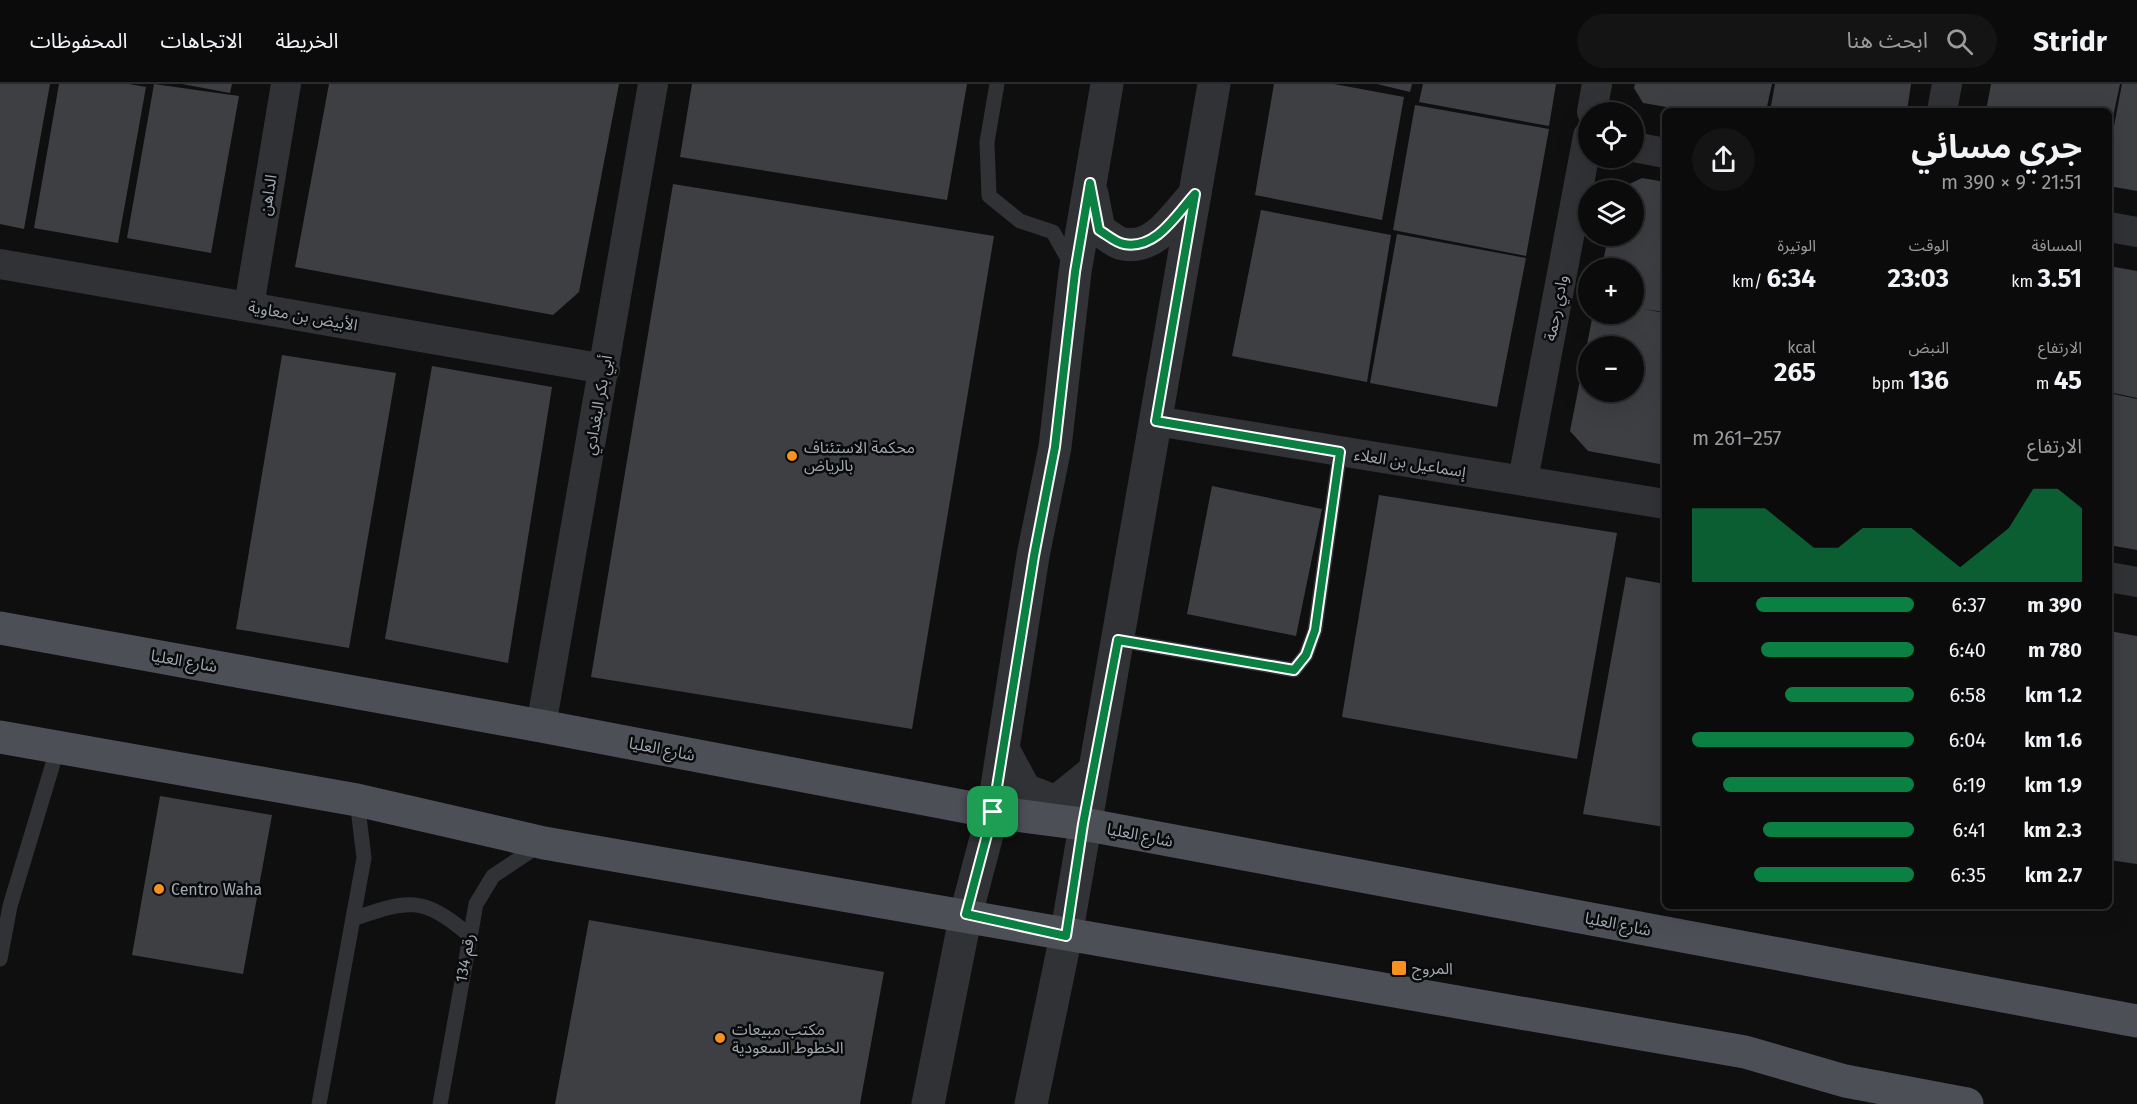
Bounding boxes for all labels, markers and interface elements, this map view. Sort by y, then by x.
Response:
search box [1577,14,1997,68]
icon: search [1943,25,1976,58]
text: Stridr [2033,25,2107,58]
text: ابحث هنا [1846,27,1928,54]
text: المحفوظات [30,28,127,54]
text: الاتجاهات [160,28,242,54]
text: الخريطة [275,28,338,54]
map controls [1578,102,1644,402]
button: locate [1578,102,1644,168]
text: جري مسائي [1911,127,2082,167]
button: share [1692,128,1755,191]
text: 21:51 · 9 × 390 m [1941,170,2082,194]
street label: الداهن [255,173,281,217]
button: layers [1578,180,1644,246]
text: الوتيرة [1778,236,1816,255]
text: الوقت [1909,236,1949,255]
text: المسافة [2032,236,2082,255]
button: + [1578,258,1644,324]
text: 6:34 [1767,263,1816,294]
text: 23:03 [1887,263,1949,294]
text: 3.51 [2037,263,2082,294]
text: /km [1732,272,1767,291]
text: km [2011,272,2037,291]
street label: وادي رحمة [1540,273,1574,343]
street label: الأبيض بن معاوية [247,297,359,335]
button: − [1578,336,1644,402]
text: kcal [1787,338,1816,357]
text: النبض [1908,338,1949,357]
text: الارتفاع [2038,338,2082,357]
street label: أبي بكر البغدادي [580,354,619,457]
text: 265 [1774,357,1816,388]
text: 136 [1909,365,1949,396]
text: 45 [2054,365,2082,396]
text: bpm [1872,374,1909,393]
text: m [2036,374,2054,393]
text: 257–261 m [1692,426,1781,450]
text: الارتفاع [2027,434,2082,458]
place label: محكمة الاستئناف بالرياض [804,438,915,475]
street label: إسماعيل بن العلاء [1353,445,1468,482]
marker: محكمة الاستئناف بالرياض [785,449,799,463]
text: 6:37 [1952,593,1986,617]
text: 390 m [2027,593,2082,617]
text: 6:40 [1949,638,1986,662]
text: 780 m [2028,638,2082,662]
street label: شارع العليا [149,646,219,679]
text: 6:58 [1949,683,1986,707]
text: 1.2 km [2025,683,2082,707]
text: 6:04 [1949,728,1986,752]
text: 1.6 km [2024,728,2082,752]
street label: شارع العليا [627,733,697,768]
text: 6:19 [1952,773,1986,797]
text: 1.9 km [2024,773,2082,797]
pin [967,786,1018,837]
icon: arrive [976,795,1009,828]
text: 6:41 [1953,818,1986,842]
text: 2.3 km [2023,818,2082,842]
street label: شارع العليا [1105,819,1175,854]
text: 6:35 [1950,863,1986,887]
text: 2.7 km [2025,863,2082,887]
place label: Centro Waha [171,880,262,899]
marker: Centro Waha [152,882,166,896]
street label: شارع العليا [1583,908,1653,943]
street label: رقم 134 [451,932,482,984]
marker: المروج [1390,959,1408,977]
place label: المروج [1412,959,1453,981]
place label: مكتب مبيعات الخطوط السعودية [732,1020,844,1057]
marker: مكتب مبيعات الخطوط السعودية [713,1031,727,1045]

